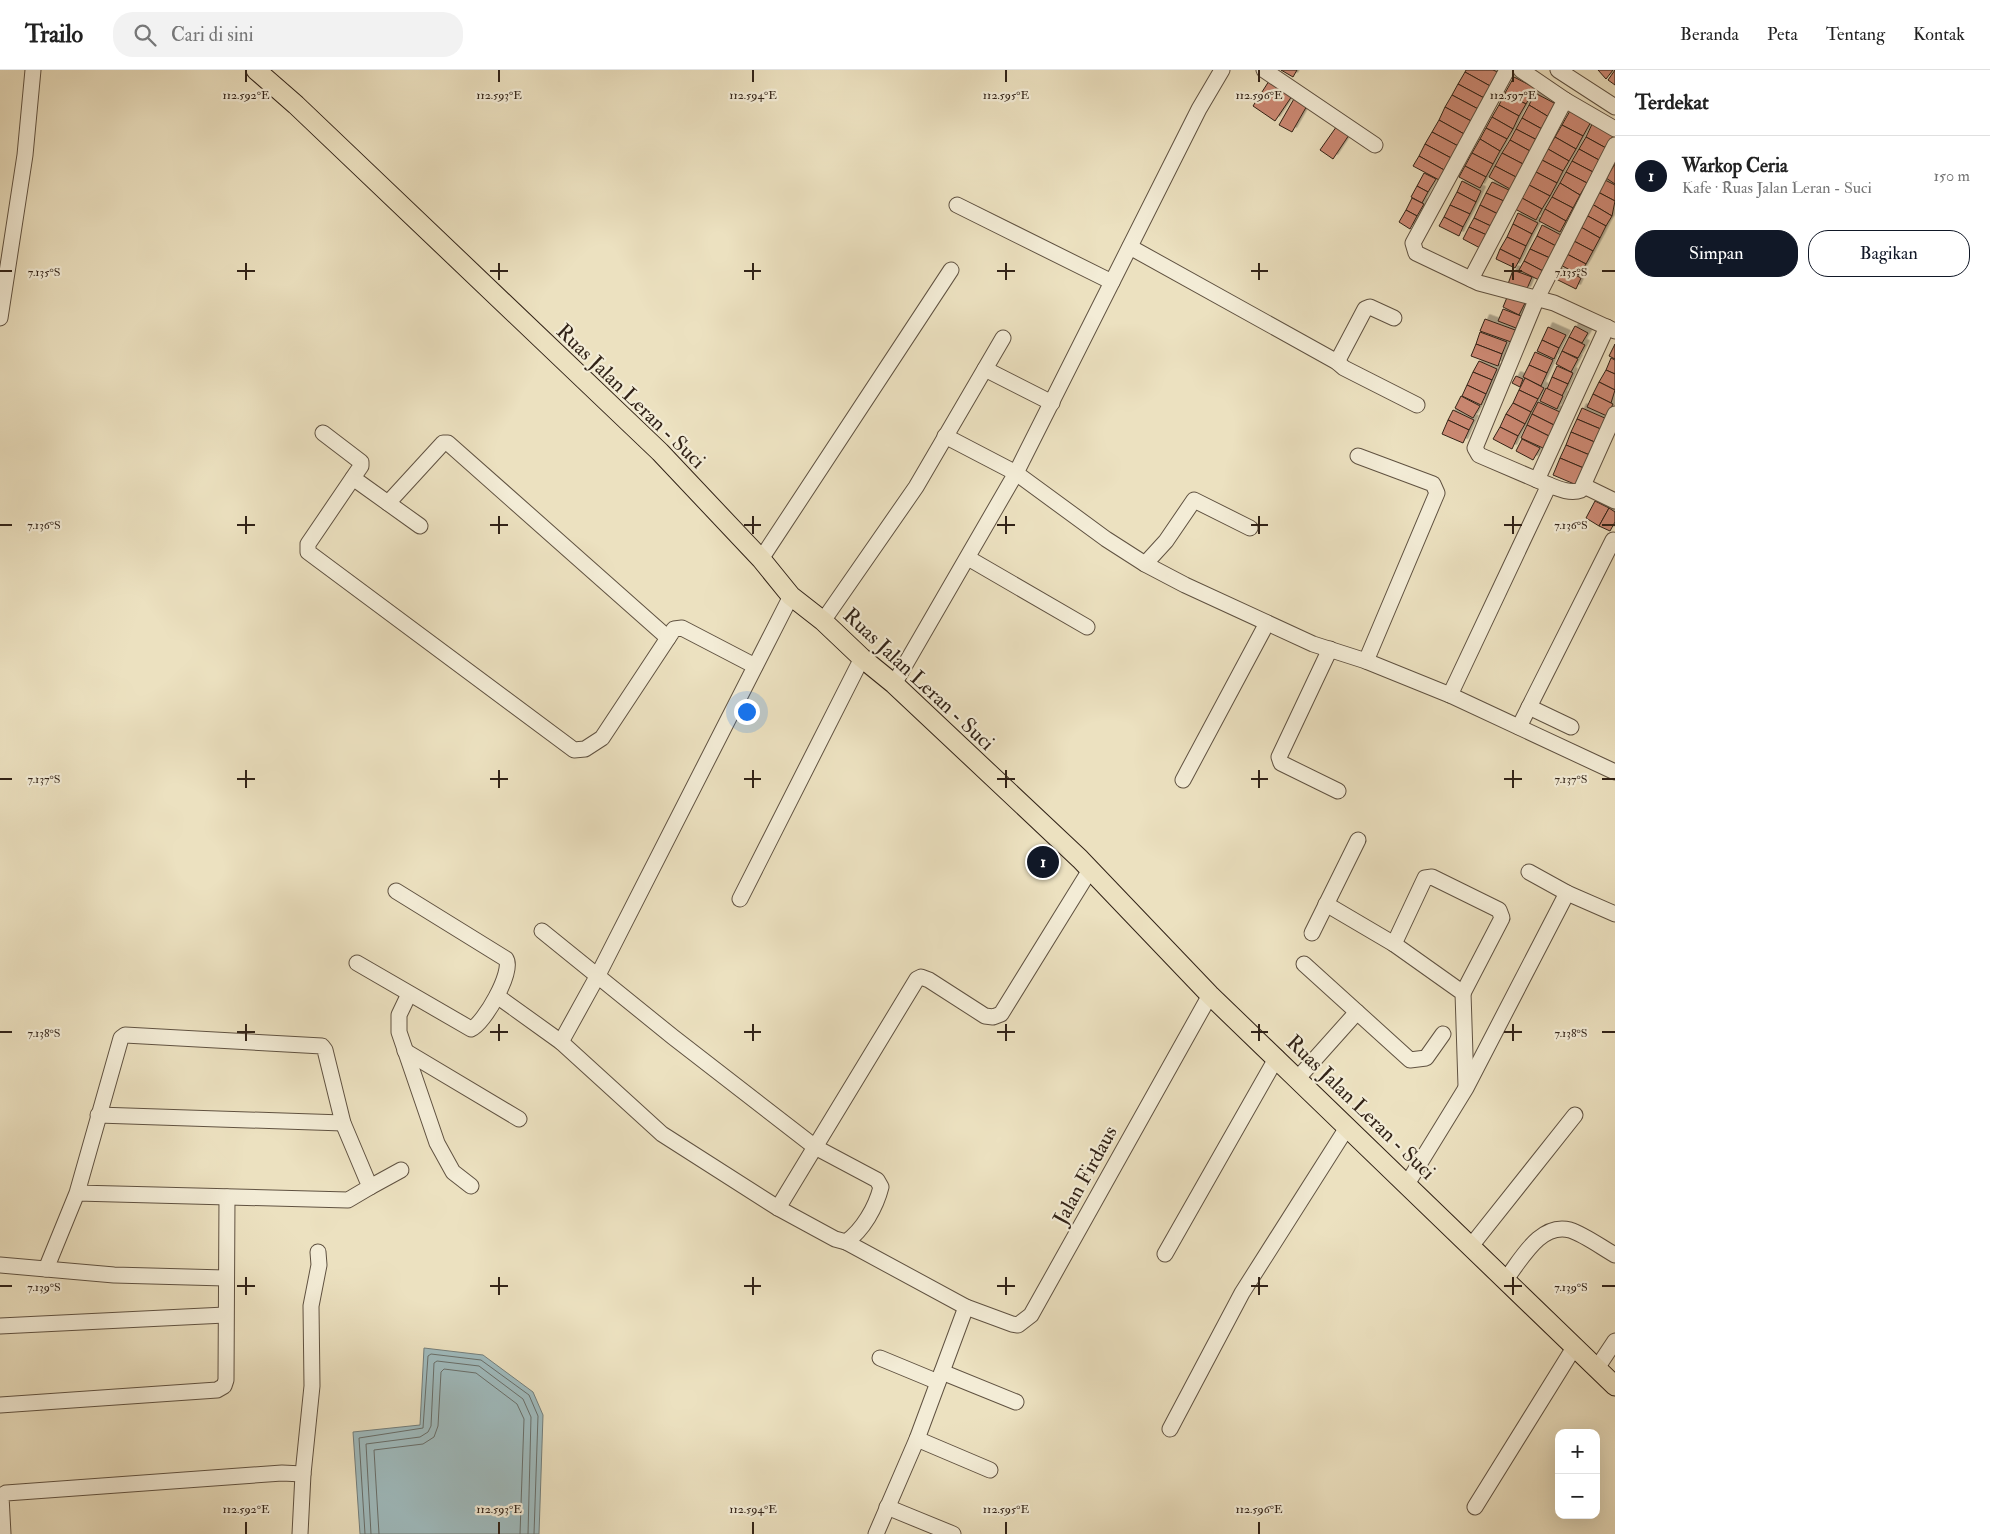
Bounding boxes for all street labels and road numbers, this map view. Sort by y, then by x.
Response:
street label: Ruas Jalan Leran - Suci [550,318,711,475]
street label: Ruas Jalan Leran - Suci [837,602,1000,757]
street label: Ruas Jalan Leran - Suci [1280,1029,1441,1186]
street label: Jalan Firdaus [1047,1121,1124,1230]

